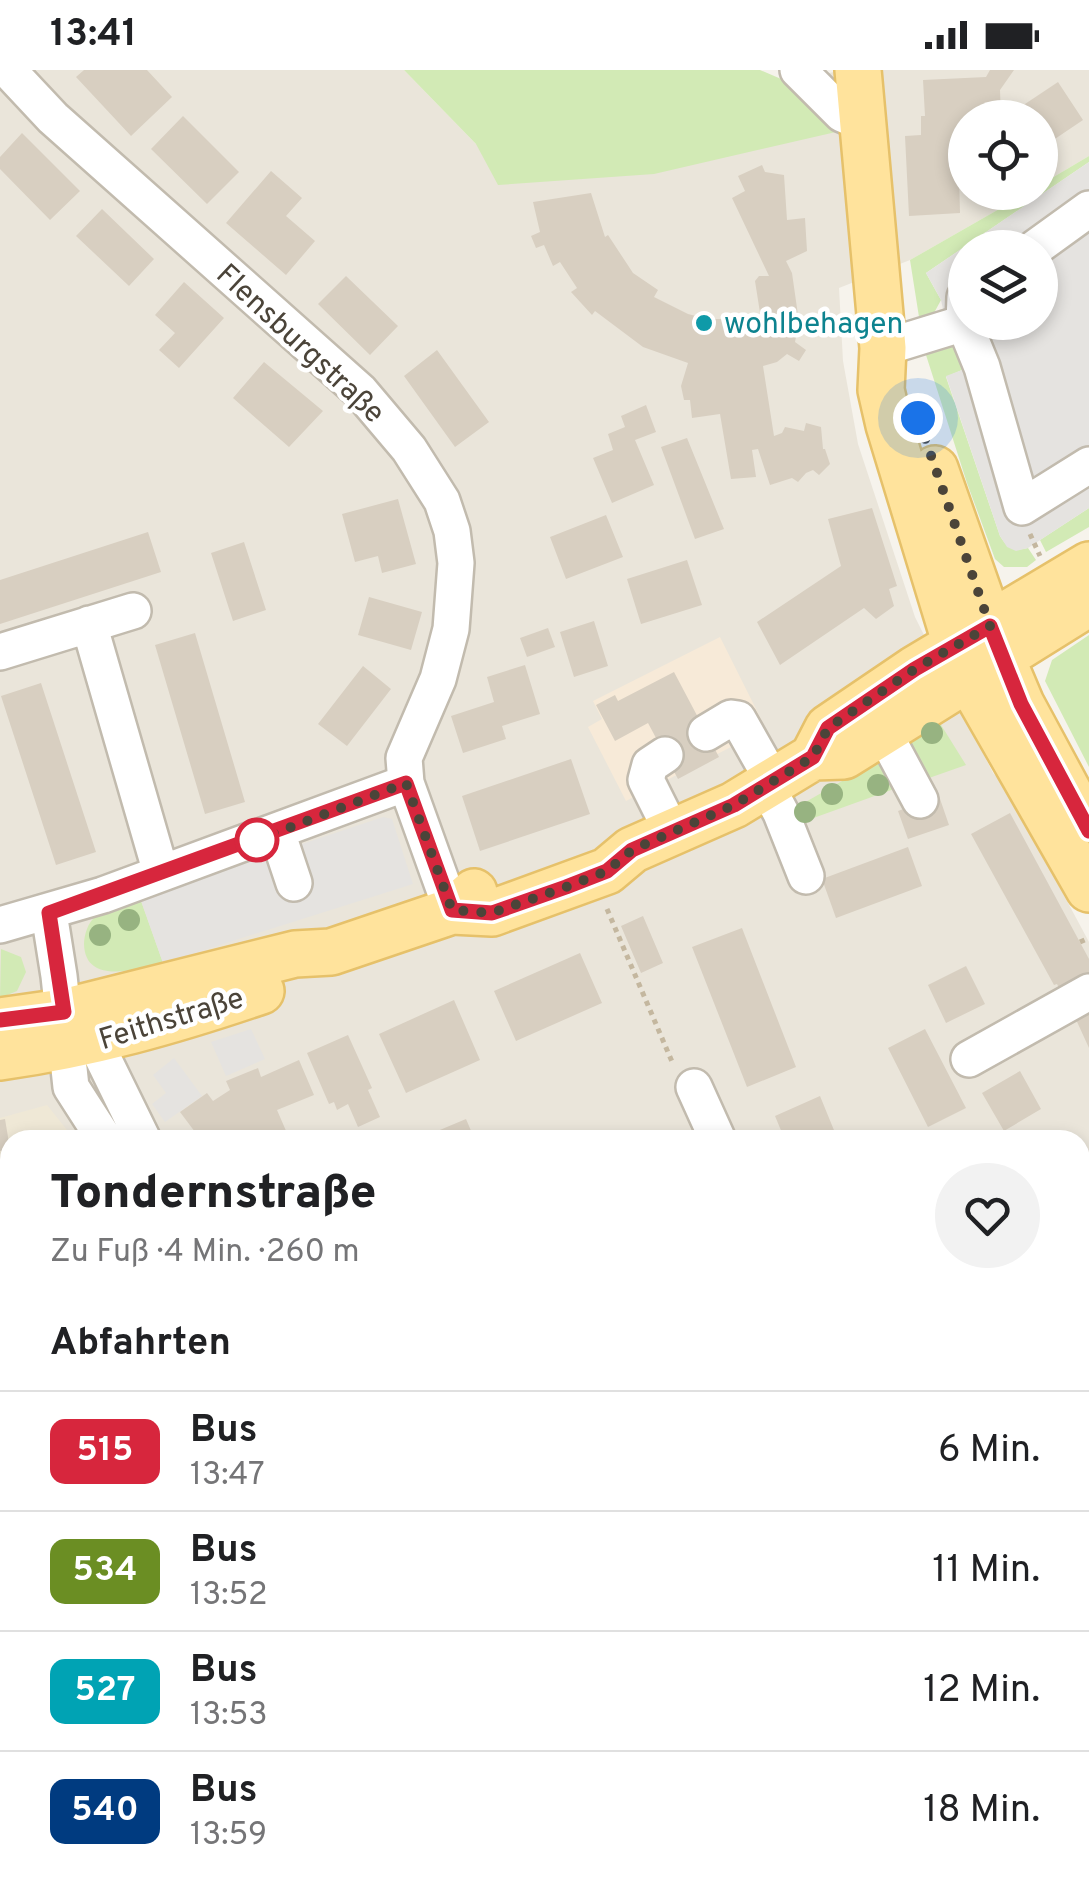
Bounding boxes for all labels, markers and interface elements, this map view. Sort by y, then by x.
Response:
text: 13:41 [50,11,137,60]
map controls [948,100,1058,340]
button: locate [948,100,1058,210]
button: layers [948,230,1058,340]
street label: Flensburgstraße [207,257,391,432]
place label: wohlbehagen [724,307,903,344]
marker: wohlbehagen [693,312,715,334]
your location [893,393,943,443]
unlabelled marker [236,819,278,861]
street label: Feithstraße [95,981,249,1060]
button: heart [935,1163,1040,1268]
text: Tondernstraße [50,1165,377,1225]
text: Zu Fuß · 4 Min. · 260 m [50,1233,360,1273]
text: Abfahrten [50,1320,231,1369]
text: Bus [190,1407,257,1456]
text: 6 Min. [938,1427,1040,1476]
text: 515 [77,1429,133,1473]
text: 13:47 [190,1456,265,1496]
text: Bus [190,1527,257,1576]
text: 11 Min. [932,1547,1040,1596]
text: 534 [73,1549,137,1593]
text: 13:52 [190,1576,268,1616]
text: Bus [190,1647,257,1696]
text: 12 Min. [923,1667,1040,1716]
text: 527 [74,1669,136,1713]
text: 13:53 [190,1696,268,1736]
text: Bus [190,1767,257,1816]
text: 18 Min. [923,1787,1040,1836]
text: 540 [71,1789,139,1833]
text: 13:59 [190,1816,267,1856]

